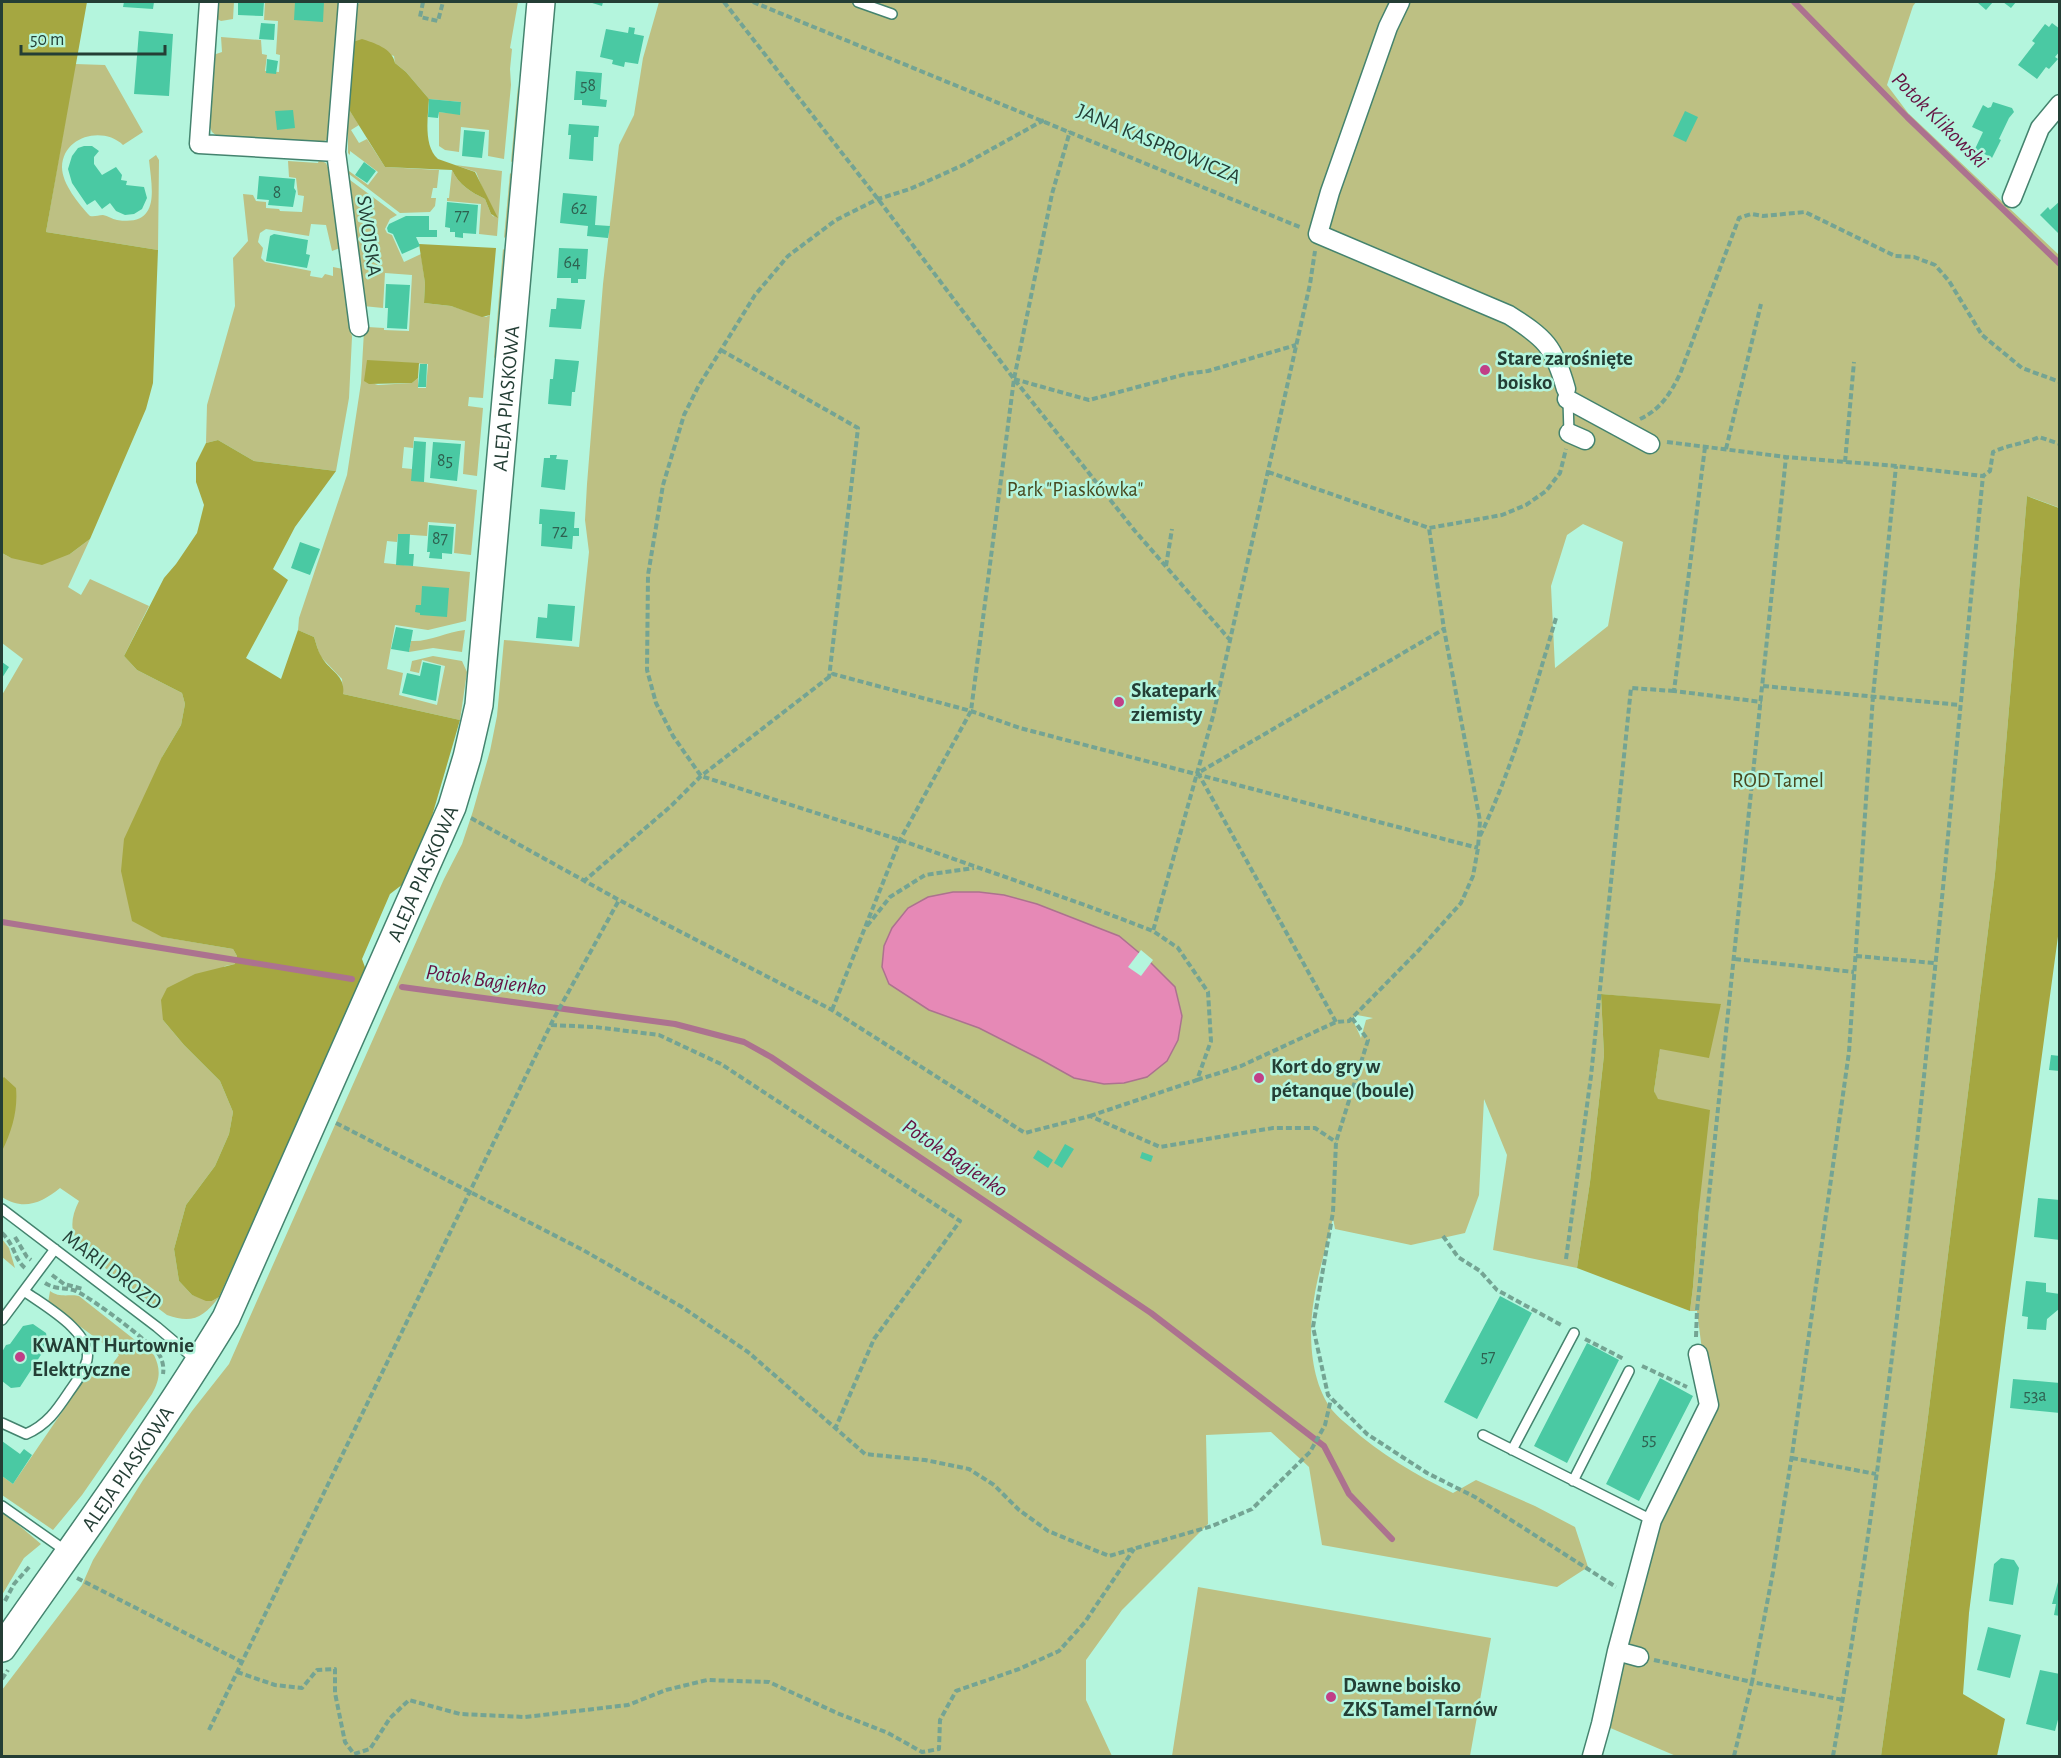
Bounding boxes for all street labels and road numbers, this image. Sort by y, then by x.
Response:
street label: JANA KASPROWICZA [1074,100,1244,188]
street label: SWOJSKA [353,194,385,278]
street label: ALEJA PIASKOWA [489,325,523,472]
street label: ALEJA PIASKOWA [383,802,462,945]
street label: MARII DROZD [59,1226,165,1314]
street label: ALEJA PIASKOWA [77,1402,177,1535]

